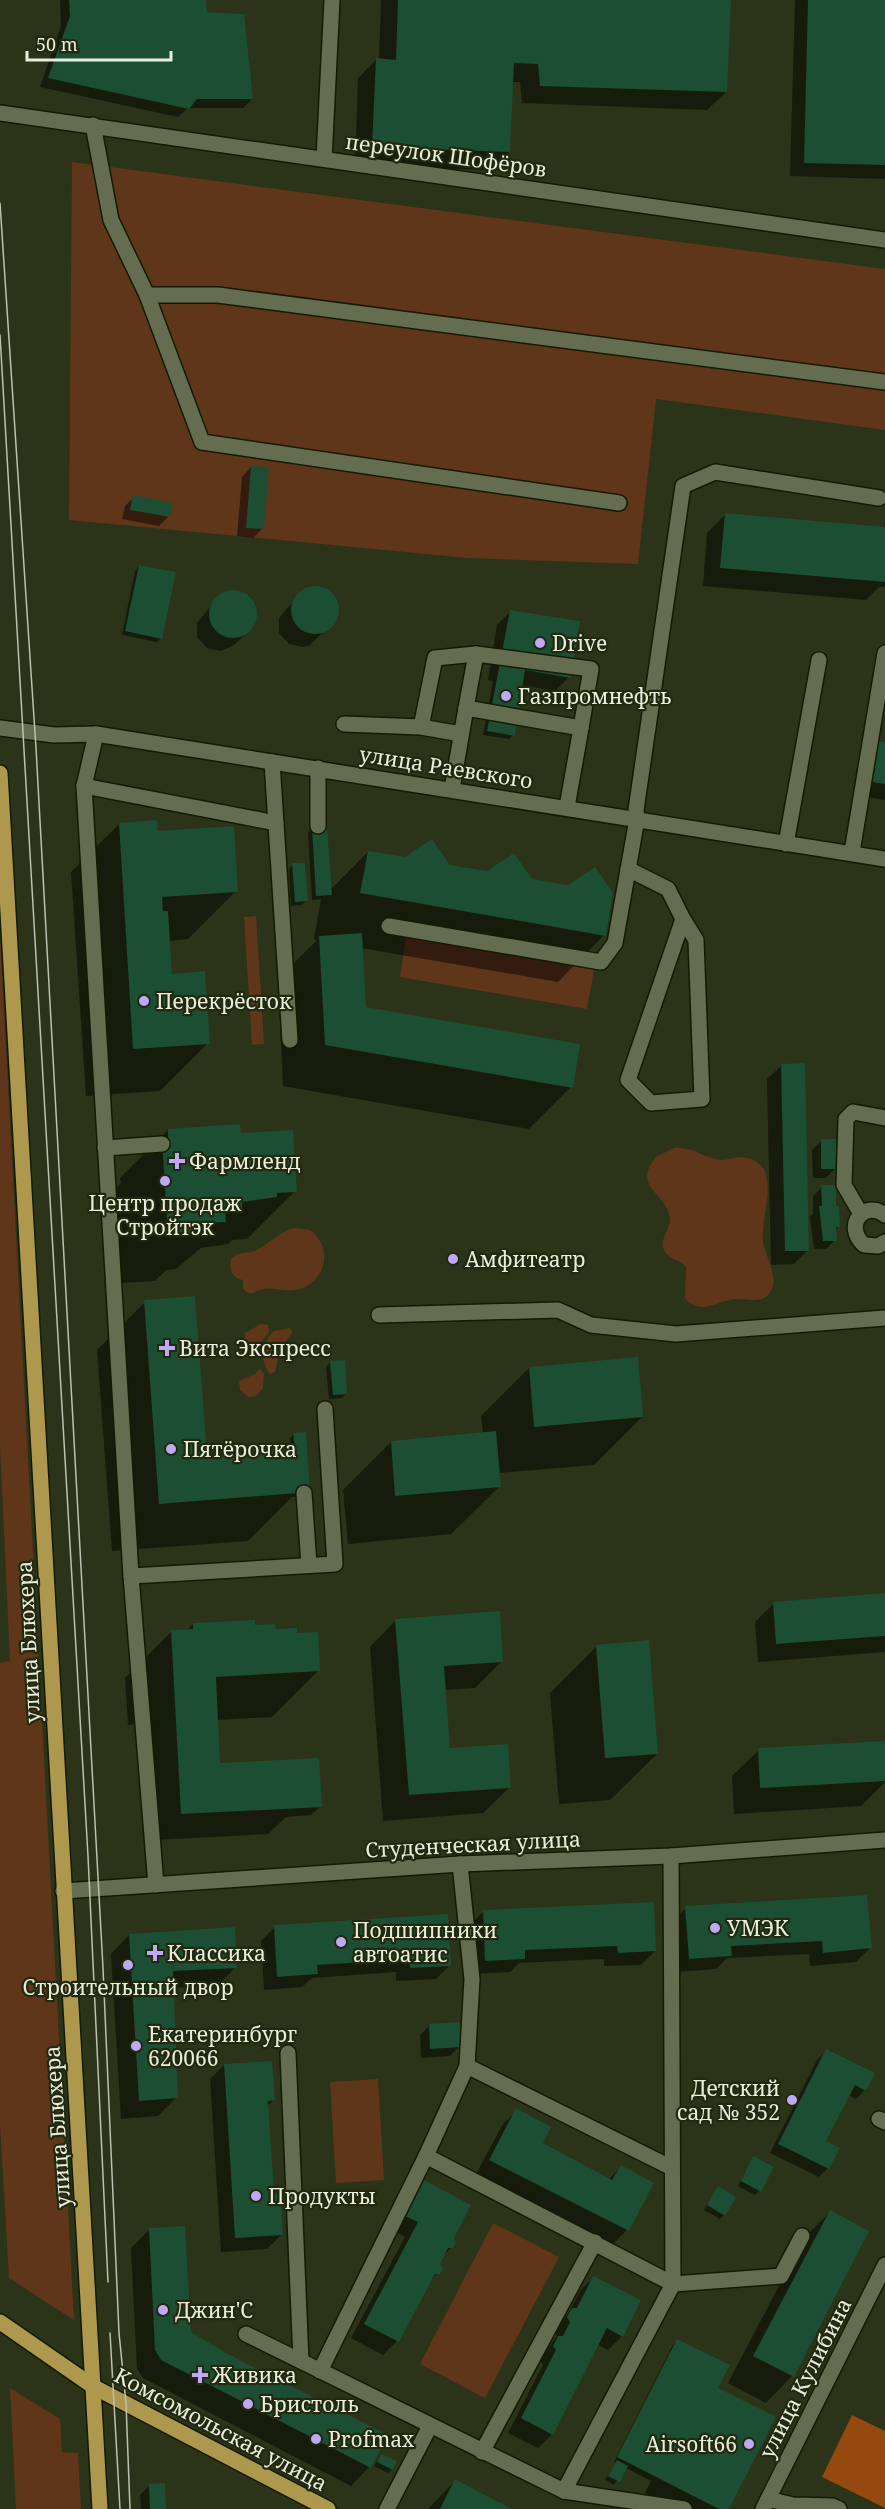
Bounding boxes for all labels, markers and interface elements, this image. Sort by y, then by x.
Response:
scale bar [27,24,171,62]
text: 50 m [36,32,78,56]
street label: переулок Шофёров [344,127,548,183]
place label: Drive [552,629,607,657]
marker: Drive [533,636,547,650]
place label: Газпромнефть [518,682,671,710]
marker: Газпромнефть [499,689,513,703]
street label: улица Раевского [357,739,535,795]
place label: Перекрёсток [156,987,292,1015]
marker: Перекрёсток [137,994,151,1008]
place label: Фармленд [189,1147,301,1175]
marker: Фармленд [170,1154,184,1168]
marker: Центр продаж Стройтэк [158,1174,172,1188]
place label: Центр продаж Стройтэк [89,1189,242,1241]
place label: Амфитеатр [465,1245,585,1273]
marker: Амфитеатр [446,1252,460,1266]
place label: Вита Экспресс [179,1334,331,1362]
marker: Вита Экспресс [160,1341,174,1355]
place label: Пятёрочка [183,1435,297,1463]
marker: Пятёрочка [164,1442,178,1456]
street label: улица Блюхера [10,1560,46,1724]
street label: Студенческая улица [365,1824,581,1864]
place label: УМЭК [727,1914,789,1942]
place label: Подшипники автоатис [353,1916,497,1968]
marker: УМЭК [708,1921,722,1935]
marker: Подшипники автоатис [334,1935,348,1949]
place label: Классика [167,1939,266,1967]
marker: Классика [148,1946,162,1960]
marker: Строительный двор [121,1958,135,1972]
place label: Строительный двор [22,1973,234,2001]
place label: Екатеринбург 620066 [148,2020,297,2072]
marker: Екатеринбург 620066 [129,2039,143,2053]
street label: улица Блюхера [37,2045,77,2209]
place label: Детский сад № 352 [677,2074,780,2126]
marker: Детский сад № 352 [785,2093,799,2107]
place label: Продукты [268,2182,376,2210]
marker: Продукты [249,2189,263,2203]
street label: улица Кулибина [752,2293,858,2463]
place label: Джин'С [175,2296,253,2324]
marker: Джин'С [156,2303,170,2317]
street label: Комсомольская улица [110,2361,332,2497]
place label: Живика [211,2361,297,2389]
marker: Живика [193,2368,207,2382]
place label: Бристоль [260,2390,359,2418]
marker: Бристоль [241,2397,255,2411]
place label: Profmax [328,2425,415,2453]
place label: Airsoft66 [645,2430,737,2458]
marker: Profmax [309,2432,323,2446]
marker: Airsoft66 [742,2437,756,2451]

